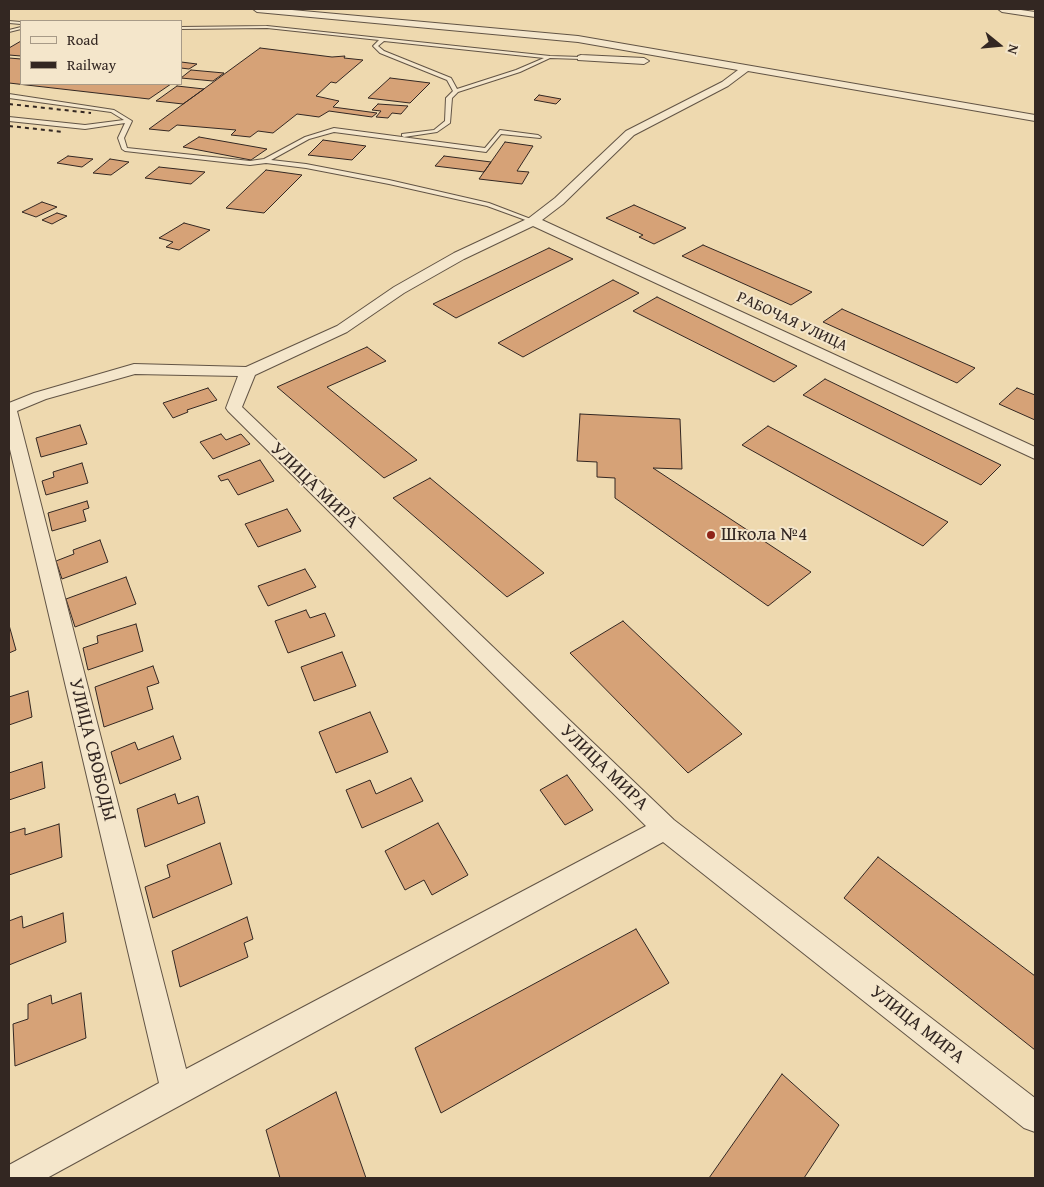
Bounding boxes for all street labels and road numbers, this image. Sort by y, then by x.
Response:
street label: РАБОЧАЯ УЛИЦА [733,288,851,356]
street label: УЛИЦА МИРА [265,438,363,534]
street label: УЛИЦА СВОБОДЫ [63,676,121,824]
street label: УЛИЦА МИРА [555,720,653,816]
street label: УЛИЦА МИРА [865,981,969,1069]

